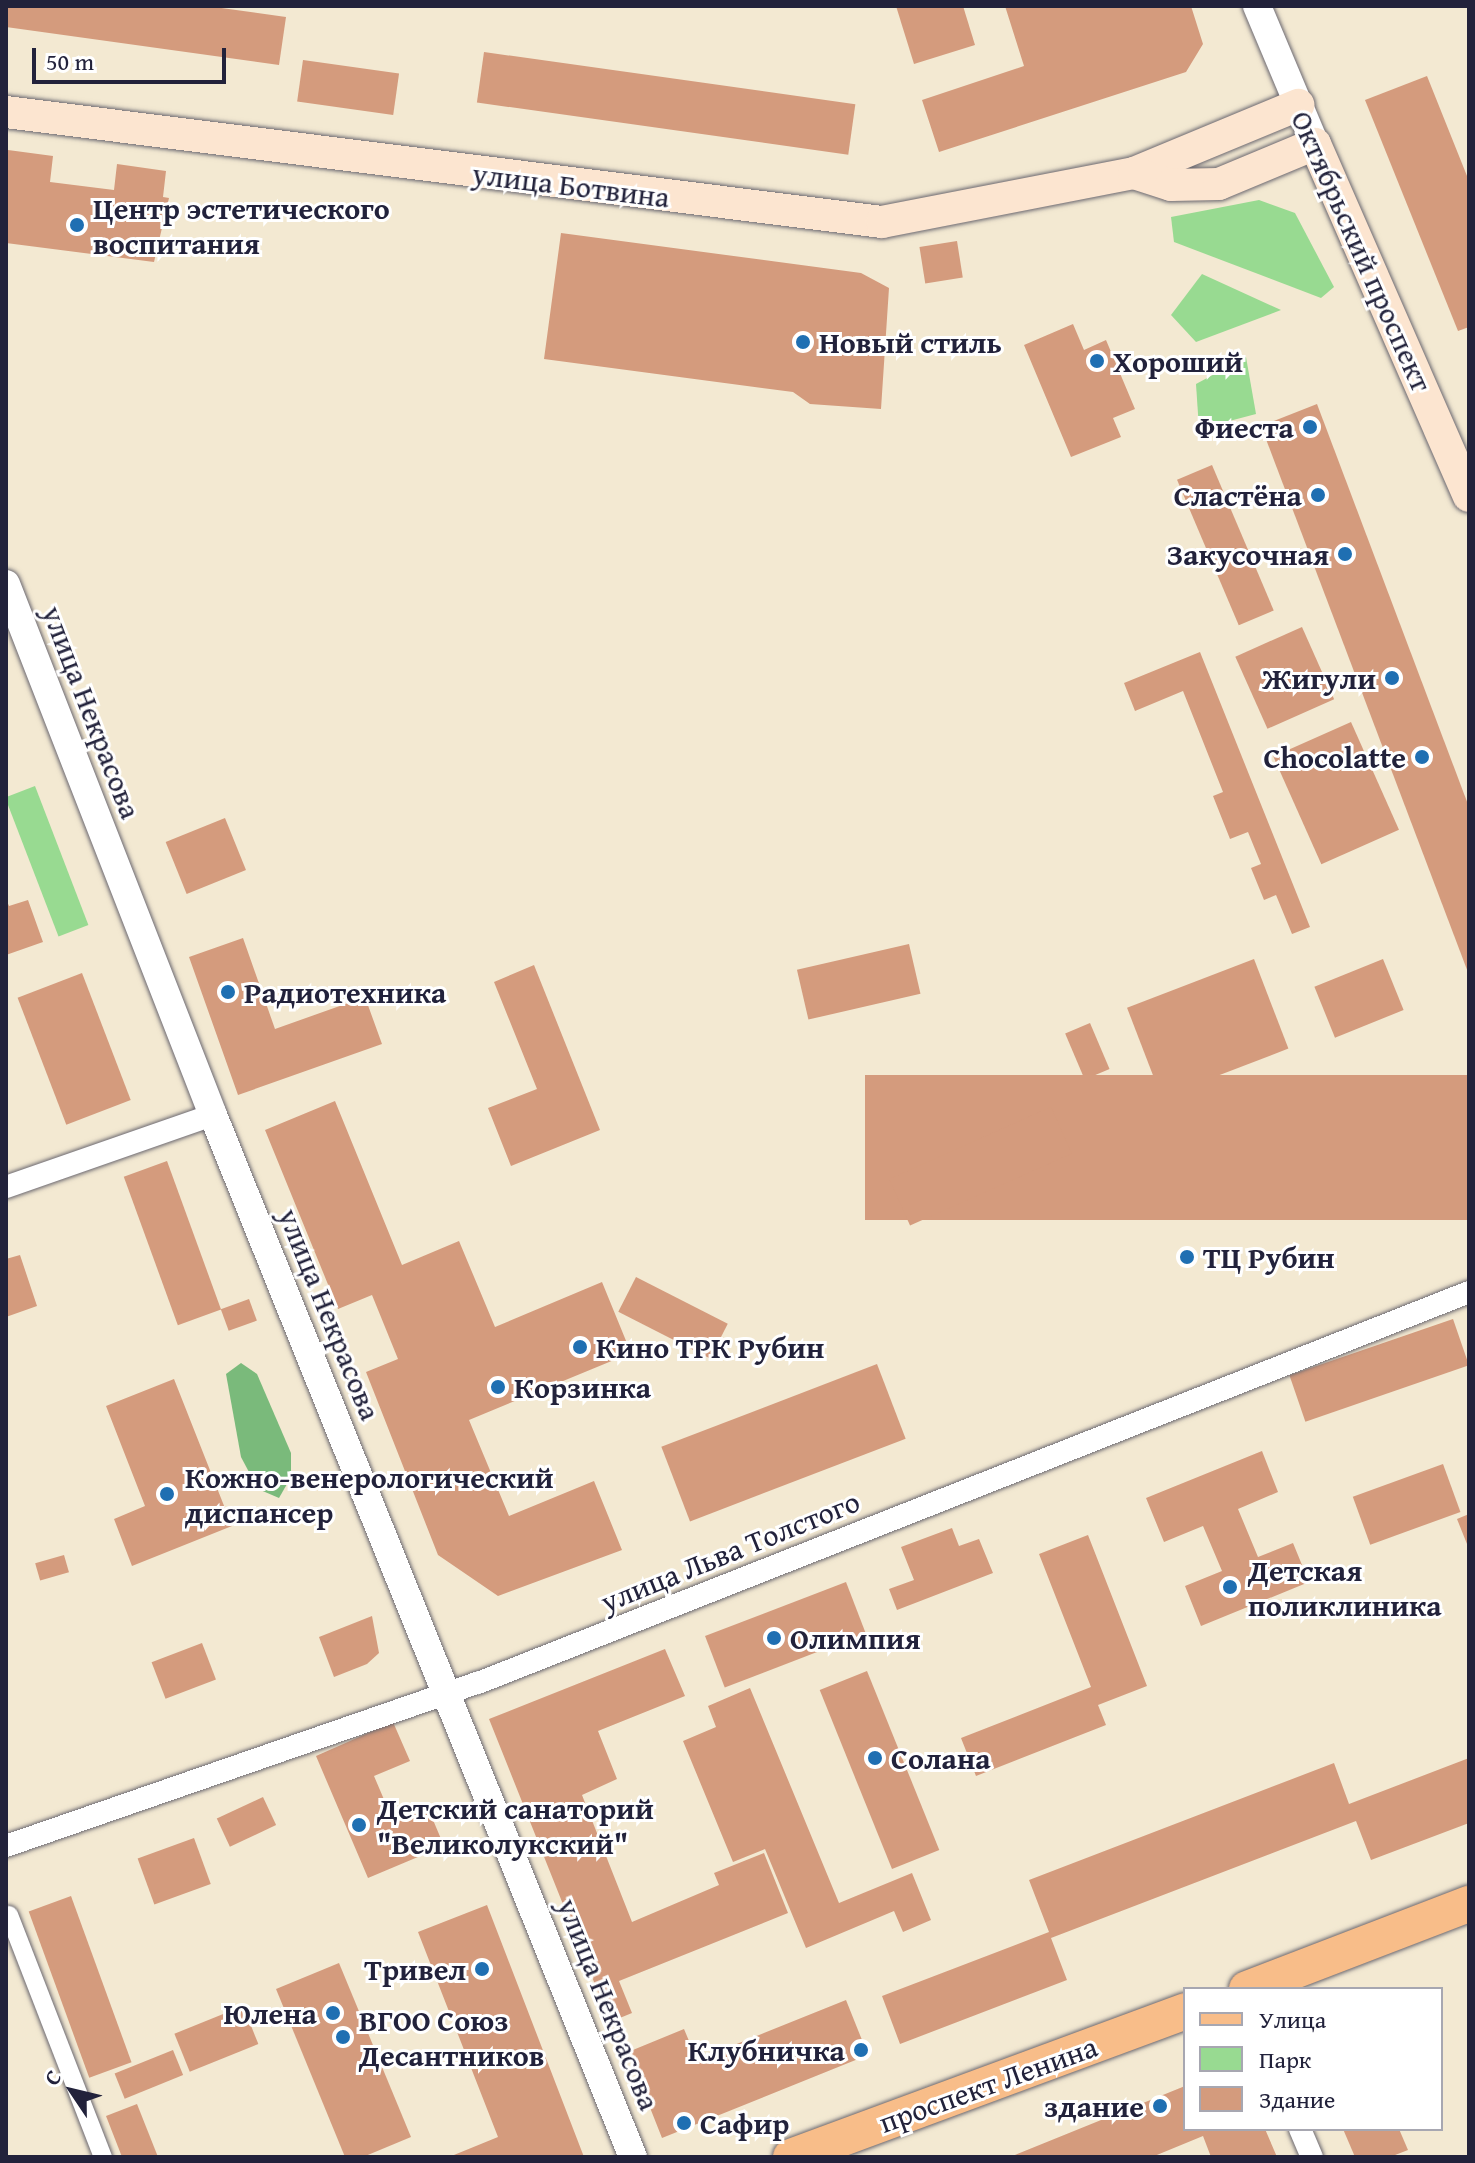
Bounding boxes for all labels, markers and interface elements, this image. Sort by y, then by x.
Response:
scale bar [36,32,230,82]
text: 50 m [46,44,94,79]
street label: Октябрьский проспект [1284,105,1440,397]
street label: улица Ботвина [470,155,672,215]
place label: Центр эстетического воспитания [93,190,390,260]
marker: Центр эстетического воспитания [68,216,86,234]
place label: Новый стиль [819,324,1002,360]
marker: Новый стиль [794,333,812,351]
place label: Хороший [1113,343,1243,379]
marker: Хороший [1088,352,1106,370]
place label: Фиеста [1195,409,1294,445]
marker: Фиеста [1301,418,1319,436]
place label: Сластёна [1174,477,1302,513]
marker: Сластёна [1309,486,1327,504]
place label: Закусочная [1166,536,1329,572]
marker: Закусочная [1336,545,1354,563]
street label: улица Некрасова [35,600,149,824]
place label: Жигули [1262,660,1376,696]
marker: Жигули [1383,669,1401,687]
place label: Chocolatte [1263,739,1406,775]
marker: Chocolatte [1413,748,1431,766]
place label: Радиотехника [244,974,446,1010]
marker: Радиотехника [219,983,237,1001]
street label: улица Некрасова [271,1203,389,1425]
place label: ТЦ Рубин [1203,1239,1335,1275]
marker: ТЦ Рубин [1178,1248,1196,1266]
place label: Кино ТРК Рубин [596,1329,824,1365]
marker: Кино ТРК Рубин [571,1338,589,1356]
place label: Корзинка [514,1369,651,1405]
marker: Корзинка [489,1378,507,1396]
place label: Кожно-венерологический диспансер [185,1459,554,1530]
marker: Кожно-венерологический диспансер [156,1483,178,1505]
street label: улица Льва Толстого [595,1483,865,1619]
place label: Детская поликлиника [1248,1552,1442,1622]
marker: Детская поликлиника [1219,1576,1241,1598]
place label: Олимпия [790,1620,921,1656]
marker: Олимпия [765,1629,783,1647]
place label: Солана [891,1740,991,1776]
marker: Солана [866,1749,884,1767]
place label: Детский санаторий "Великолукский" [377,1790,654,1860]
marker: Детский санаторий "Великолукский" [348,1814,370,1836]
street label: улица Некрасова [550,1893,668,2115]
place label: Тривел [364,1951,466,1987]
marker: Тривел [473,1960,491,1978]
legend [1183,1987,1443,2131]
place label: Юлена [223,1995,317,2031]
place label: ВГОО Союз Десантников [359,2002,544,2072]
text: Улица [1259,2002,1326,2037]
marker: Юлена [324,2004,342,2022]
marker: ВГОО Союз Десантников [334,2028,352,2046]
street label: проспект Ленина [874,2028,1102,2140]
place label: Клубничка [688,2032,845,2068]
marker: Клубничка [852,2041,870,2059]
text: Парк [1259,2042,1311,2077]
north arrow [32,2051,112,2131]
text: С [36,2063,69,2092]
text: Здание [1259,2082,1335,2117]
place label: здание [1044,2088,1144,2124]
marker: здание [1151,2097,1169,2115]
place label: Сафир [700,2105,789,2141]
marker: Сафир [675,2114,693,2132]

